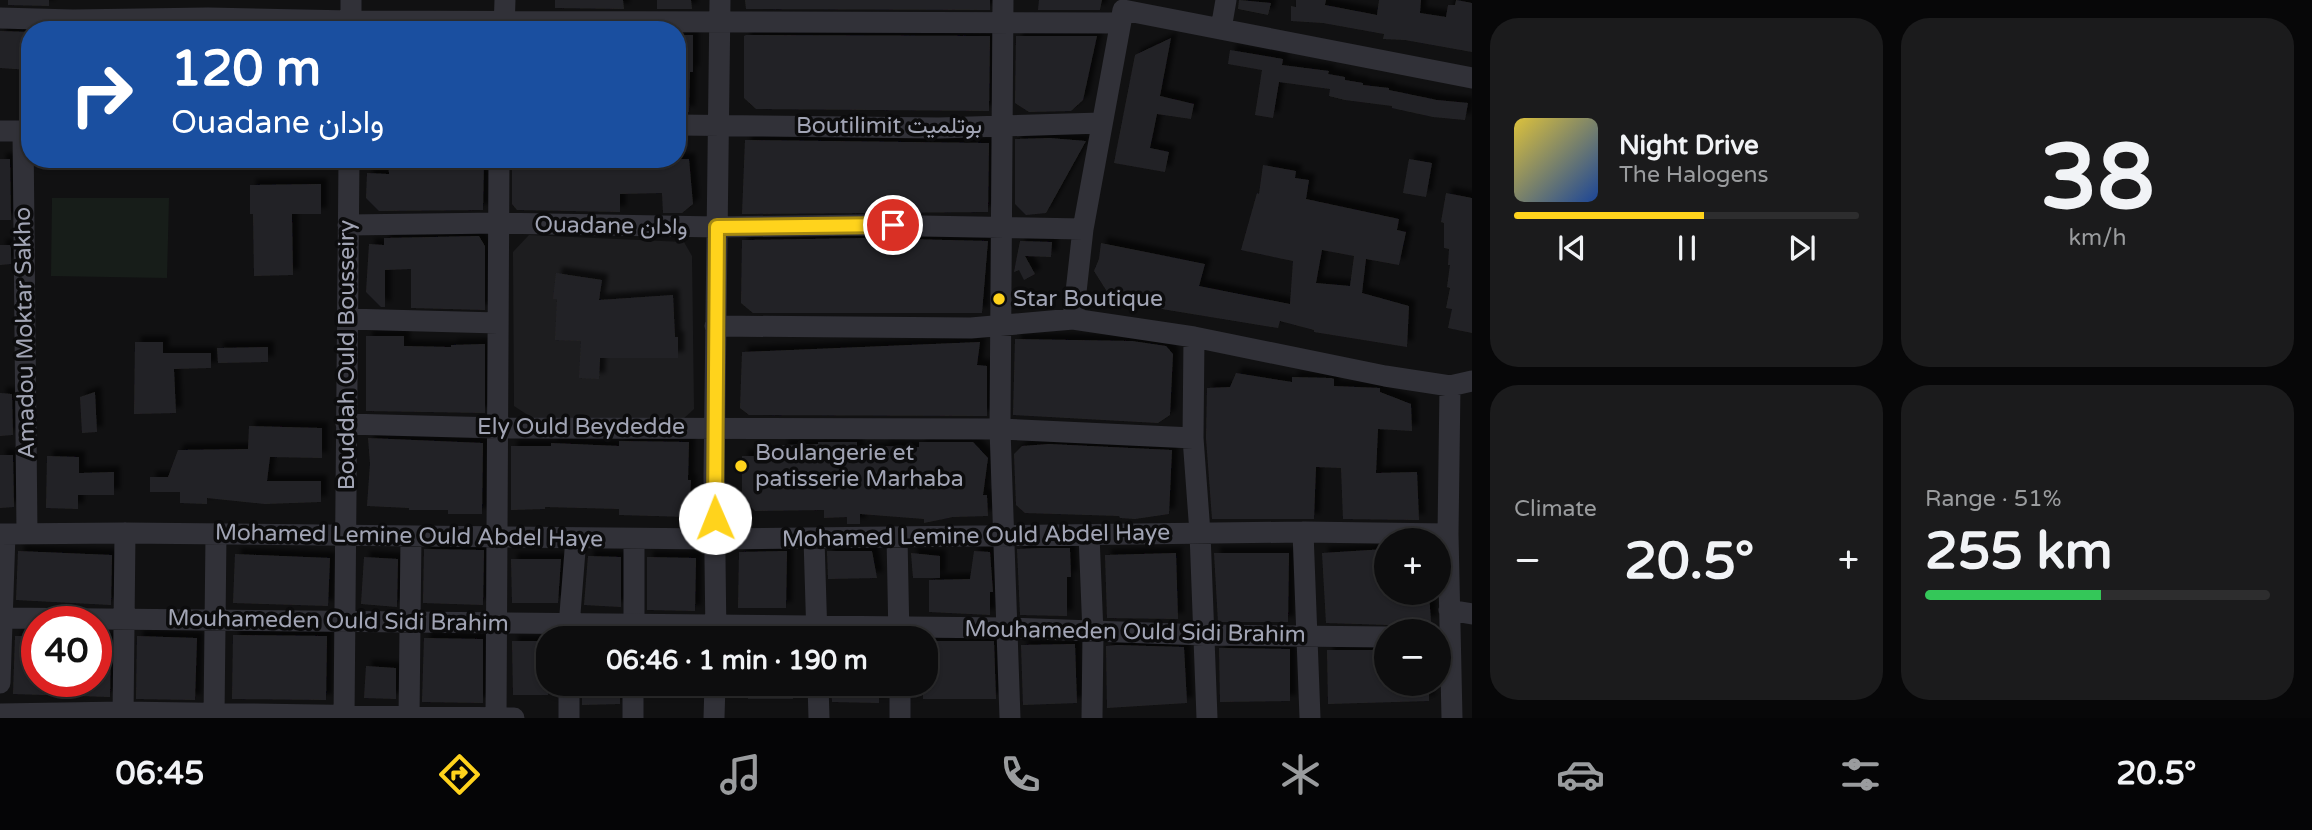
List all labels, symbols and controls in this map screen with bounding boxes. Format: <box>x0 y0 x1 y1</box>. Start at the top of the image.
text: 120 m <box>171 40 321 99</box>
icon: right <box>56 49 147 140</box>
text: Ouadane وادان <box>171 104 384 142</box>
street label: Boutilimit بوتلميت <box>796 112 982 140</box>
text: 38 <box>2040 123 2155 233</box>
text: Night Drive <box>1619 130 1759 161</box>
text: The Halogens <box>1619 161 1768 189</box>
pin <box>863 195 923 255</box>
icon: arrive <box>874 206 912 244</box>
street label: Amadou Moktar Sakho <box>9 207 41 459</box>
street label: Ouadane وادان <box>534 211 688 241</box>
street label: Bouddah Ould Bousseiry <box>333 220 361 490</box>
text: km/h <box>2069 224 2126 252</box>
icon: previous <box>1553 229 1591 267</box>
icon: pause <box>1668 229 1706 267</box>
icon: next <box>1783 229 1821 267</box>
place label: Star Boutique <box>1013 285 1163 313</box>
marker: Star Boutique <box>991 291 1007 307</box>
street label: Ely Ould Beydedde <box>477 413 685 441</box>
place label: Boulangerie et patisserie Marhaba <box>755 439 964 493</box>
marker: Boulangerie et patisserie Marhaba <box>733 458 749 474</box>
position arrow <box>678 481 752 555</box>
text: Range · 51% <box>1925 485 2061 513</box>
text: Climate <box>1514 495 1597 523</box>
street label: Mohamed Lemine Ould Abdel Haye <box>215 519 603 553</box>
street label: Mohamed Lemine Ould Abdel Haye <box>782 519 1170 553</box>
text: 255 km <box>1925 520 2113 583</box>
map controls <box>1374 528 1451 696</box>
button: + <box>1374 528 1451 605</box>
text: 20.5° <box>1624 530 1754 593</box>
text: − <box>1514 538 1541 584</box>
text: + <box>1838 538 1859 584</box>
street label: Mouhameden Ould Sidi Brahim <box>167 604 509 638</box>
speed limit sign: 40 <box>21 606 112 697</box>
street label: Mouhameden Ould Sidi Brahim <box>964 615 1306 649</box>
button: − <box>1374 619 1451 696</box>
text: 06:46 · 1 min · 190 m <box>606 645 868 676</box>
icon: directions <box>435 750 484 799</box>
icon: music <box>716 750 765 799</box>
icon: phone <box>996 750 1045 799</box>
icon: climate <box>1276 750 1325 799</box>
icon: car <box>1556 750 1605 799</box>
icon: filters <box>1836 750 1885 799</box>
text: 06:45 <box>116 755 204 793</box>
text: 20.5° <box>2116 755 2196 793</box>

